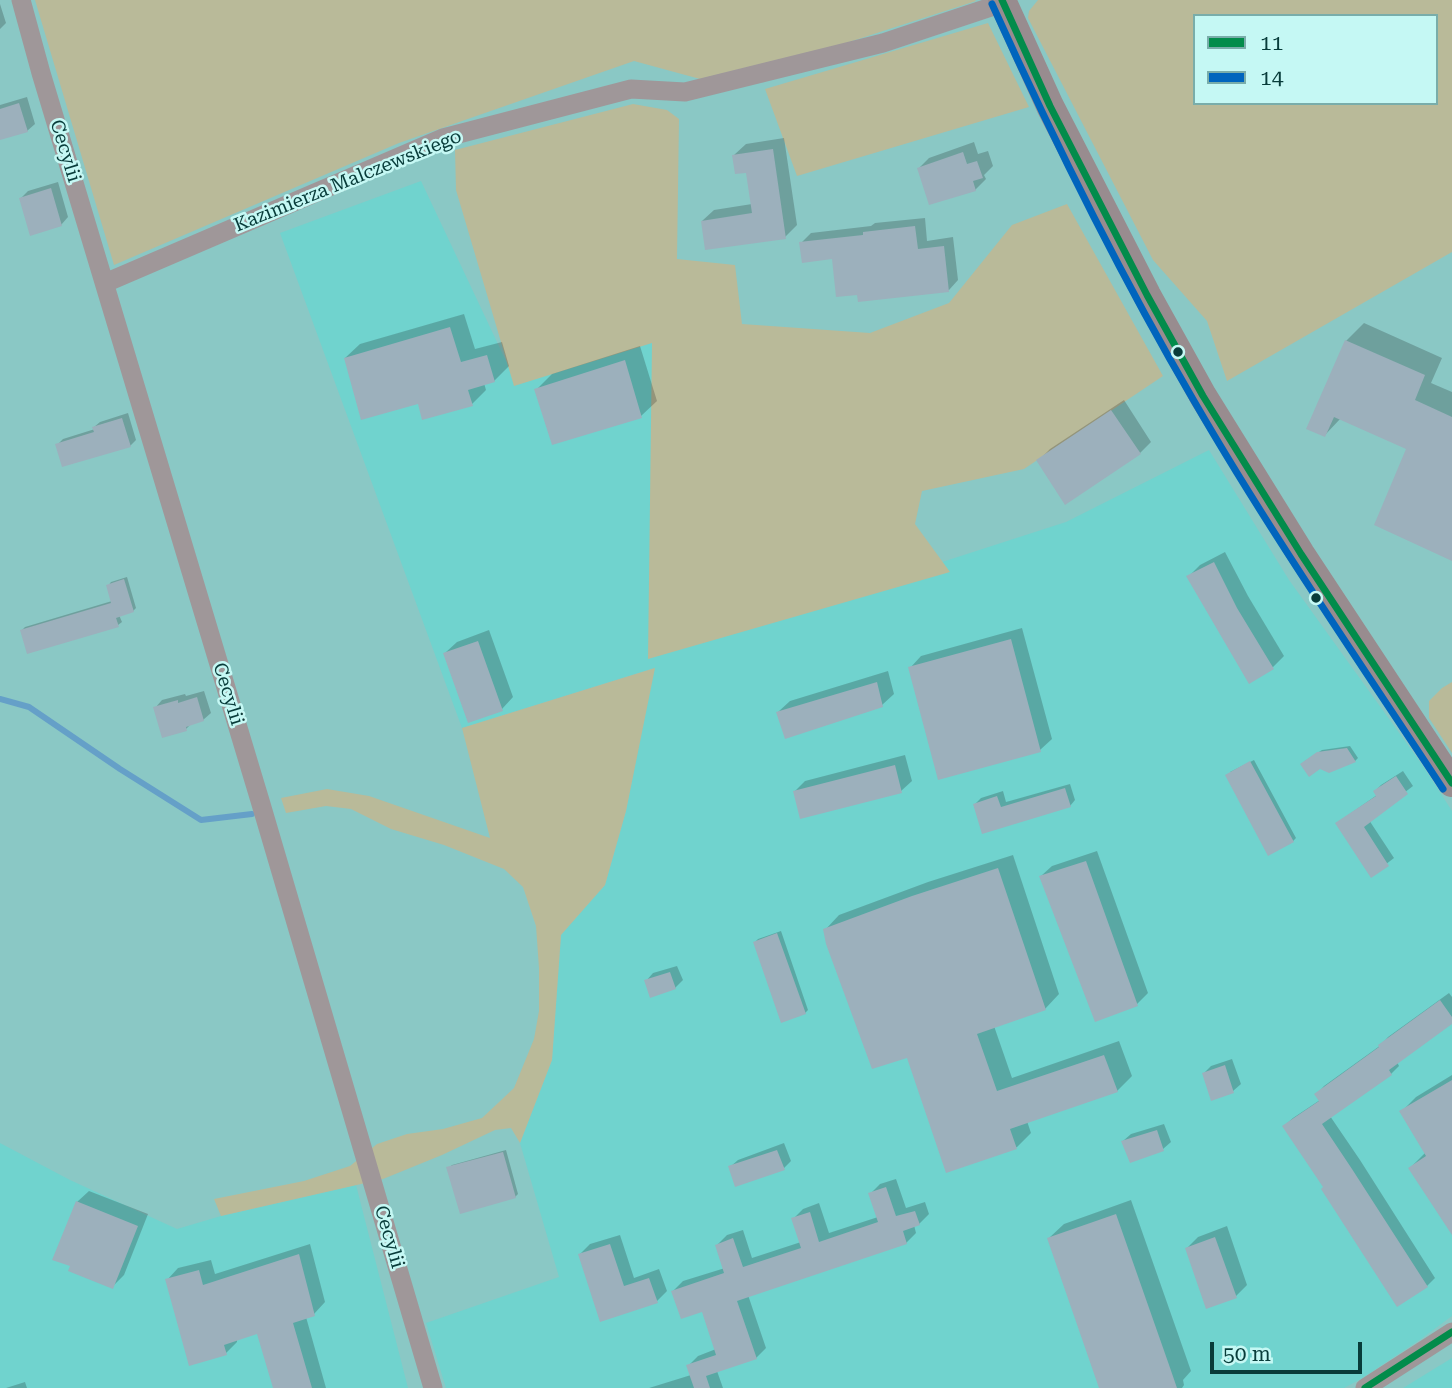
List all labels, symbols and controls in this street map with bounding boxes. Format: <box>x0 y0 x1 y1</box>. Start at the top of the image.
legend <box>1193 14 1438 105</box>
text: 11 <box>1260 31 1284 55</box>
text: 14 <box>1260 66 1284 90</box>
street label: Cecylii <box>45 117 85 185</box>
street label: Kazimierza Malczewskiego <box>231 125 465 237</box>
unlabelled marker <box>1171 345 1185 359</box>
unlabelled marker <box>1309 591 1323 605</box>
street label: Cecylii <box>208 660 248 728</box>
street label: Cecylii <box>369 1203 409 1271</box>
scale bar <box>1214 1328 1366 1372</box>
text: 50 m <box>1223 1342 1271 1366</box>

